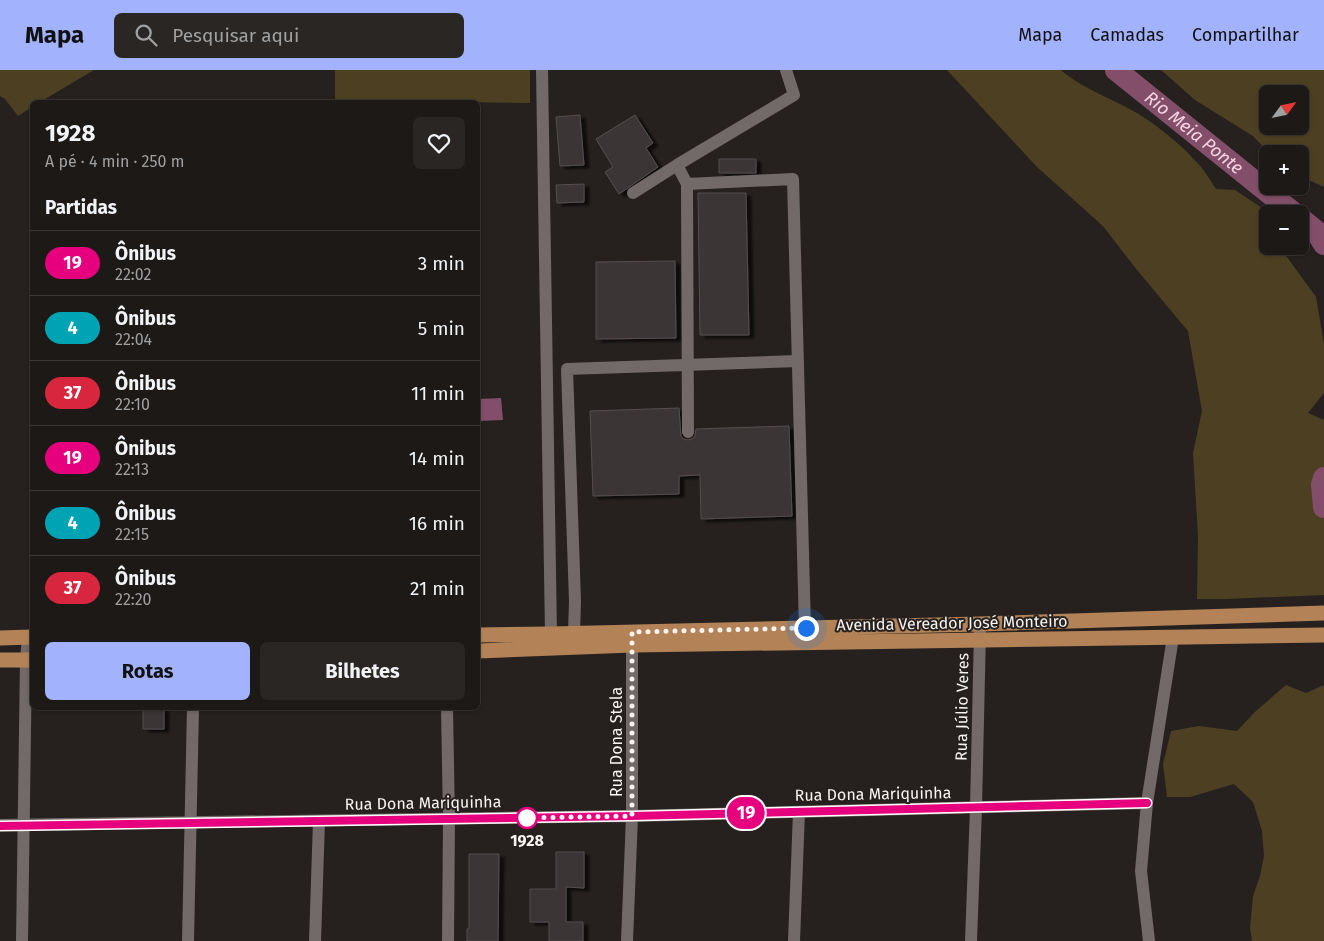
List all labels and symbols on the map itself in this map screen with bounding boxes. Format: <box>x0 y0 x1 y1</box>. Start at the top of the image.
north arrow <box>1259 85 1309 135</box>
water label: Rio Meia Ponte <box>1140 86 1248 179</box>
street label: Avenida Vereador José Monteiro <box>836 611 1068 635</box>
your location <box>794 616 819 641</box>
street label: Rua Júlio Veres <box>952 653 972 761</box>
street label: Rua Dona Stela <box>607 687 626 797</box>
street label: Rua Dona Mariquinha <box>795 783 951 805</box>
street label: Rua Dona Mariquinha <box>345 792 501 814</box>
line badge: 19 <box>724 797 768 829</box>
marker: 1928 <box>516 807 538 829</box>
place label: 1928 <box>510 831 544 850</box>

